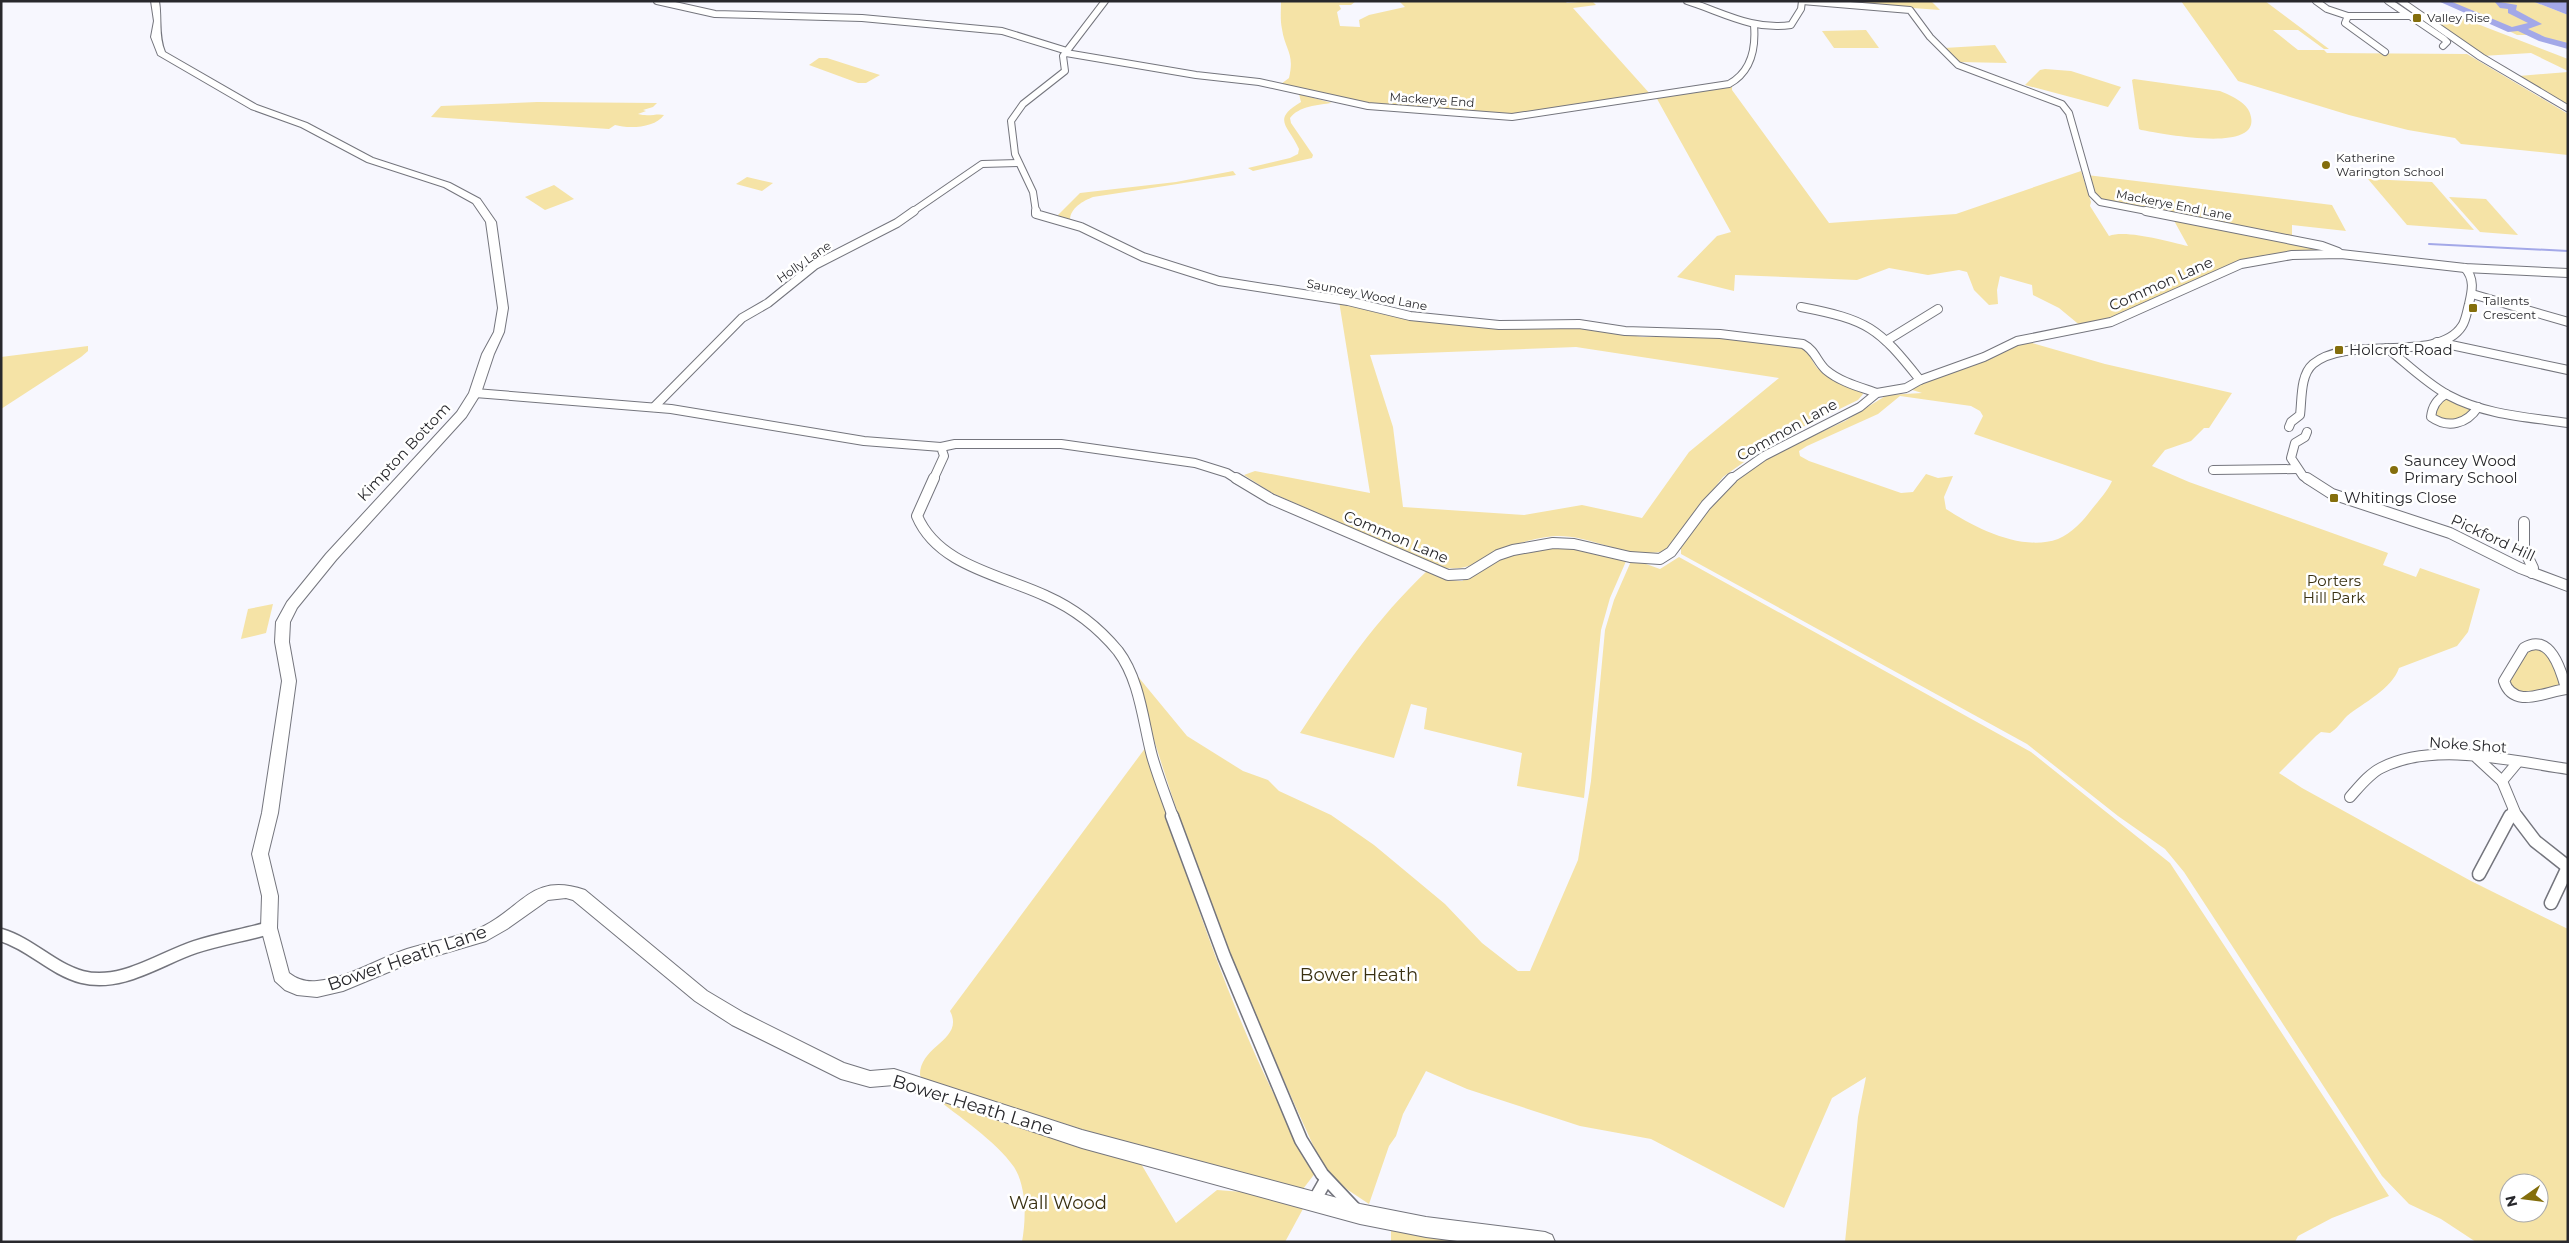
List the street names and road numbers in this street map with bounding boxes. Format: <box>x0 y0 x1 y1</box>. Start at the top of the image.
street label: Mackerye End <box>1389 89 1475 110</box>
street label: Mackerye End Lane <box>2115 186 2233 223</box>
street label: Holly Lane <box>774 237 834 286</box>
street label: Common Lane <box>2106 252 2216 315</box>
street label: Sauncey Wood Lane <box>1305 275 1429 314</box>
street label: Common Lane <box>1733 394 1840 465</box>
street label: Kimpton Bottom <box>353 398 454 505</box>
street label: Common Lane <box>1341 506 1451 567</box>
street label: Pickford Hill <box>2448 510 2538 565</box>
street label: Noke Shot <box>2428 732 2508 757</box>
street label: Bower Heath Lane <box>324 920 490 996</box>
street label: Bower Heath Lane <box>890 1070 1056 1140</box>

